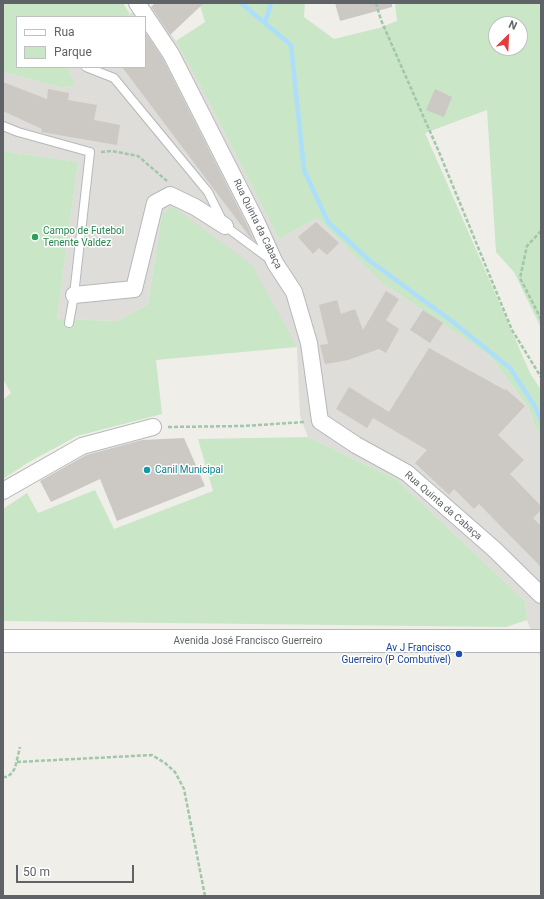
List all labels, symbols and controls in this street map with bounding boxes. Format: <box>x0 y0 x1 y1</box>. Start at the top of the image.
legend <box>16 16 146 68</box>
north arrow <box>488 16 528 56</box>
text: N <box>506 18 519 33</box>
text: Rua <box>54 25 75 39</box>
text: Parque <box>54 45 92 59</box>
street label: Rua Quinta da Cabaça <box>230 177 284 271</box>
place label: Campo de Futebol Tenente Valdez <box>43 225 124 248</box>
marker: Campo de Futebol Tenente Valdez <box>30 232 40 242</box>
place label: Canil Municipal <box>155 464 223 476</box>
marker: Canil Municipal <box>142 465 152 475</box>
street label: Rua Quinta da Cabaça <box>402 469 484 543</box>
street label: Avenida José Francisco Guerreiro <box>174 635 322 647</box>
place label: Av J Francisco Guerreiro (P Combutível) <box>341 642 451 666</box>
marker: Av J Francisco Guerreiro (P Combutível) <box>454 649 464 659</box>
scale bar <box>18 857 136 883</box>
text: 50 m <box>23 865 50 879</box>

